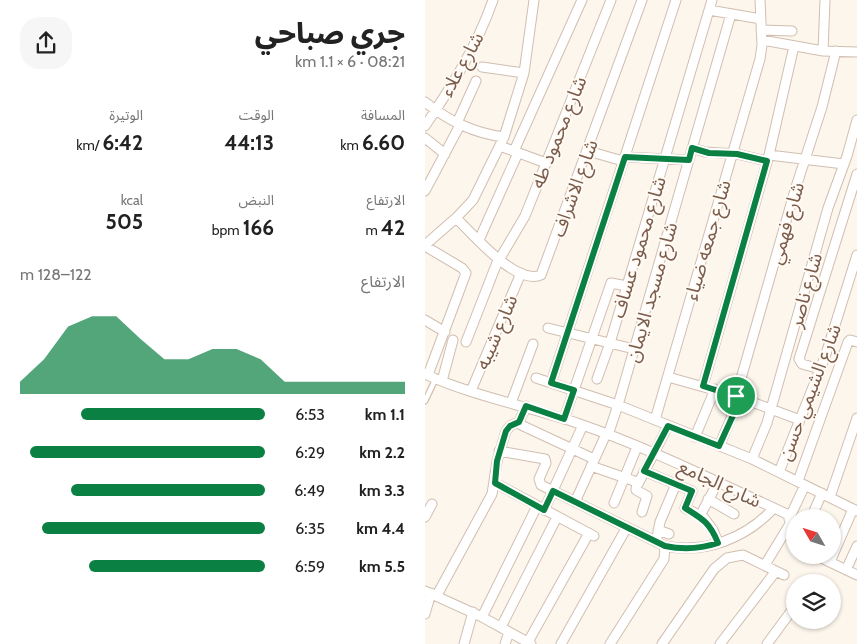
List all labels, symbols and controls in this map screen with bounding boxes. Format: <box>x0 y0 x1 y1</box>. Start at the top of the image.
text: جري صباحي <box>255 16 405 50</box>
button: share <box>20 17 72 69</box>
street label: شارع علاء <box>434 28 490 101</box>
text: 08:21 · 6 × 1.1 km <box>295 52 405 71</box>
street label: شارع محمود طه <box>526 73 593 192</box>
text: الوتيرة <box>109 106 143 124</box>
text: الوقت <box>239 106 274 124</box>
text: المسافة <box>361 106 405 124</box>
text: 6:42 <box>102 130 143 155</box>
text: 44:13 <box>224 130 274 155</box>
text: 6.60 <box>362 130 405 155</box>
text: /km <box>76 136 102 154</box>
text: km <box>340 136 362 154</box>
street label: شارع الاشراف <box>546 136 605 241</box>
street label: شارع محمود عساف <box>606 174 673 321</box>
street label: شارع جمعه ضياء <box>679 177 738 304</box>
street label: شارع فهمي <box>764 179 812 268</box>
text: kcal <box>121 191 143 209</box>
text: النبض <box>238 191 274 209</box>
text: الارتفاع <box>367 191 405 209</box>
text: 505 <box>106 209 143 234</box>
text: 166 <box>243 215 274 240</box>
text: 42 <box>381 215 405 240</box>
street label: شارع مسجد الايمان <box>620 219 684 365</box>
text: bpm <box>212 221 243 239</box>
text: m <box>365 221 381 239</box>
street label: شارع ناصر <box>784 250 829 332</box>
text: 122–128 m <box>20 265 92 284</box>
text: الارتفاع <box>361 272 405 291</box>
street label: شارع شيبه <box>470 291 524 374</box>
street label: شارع الشيمي حسن <box>773 321 849 465</box>
pin <box>715 375 757 417</box>
icon: arrive <box>722 382 750 410</box>
text: 6:53 <box>295 405 325 424</box>
text: 1.1 km <box>365 405 405 424</box>
text: 6:29 <box>295 443 325 462</box>
text: 2.2 km <box>359 443 405 462</box>
street label: شارع الجامع <box>674 454 765 515</box>
text: 6:49 <box>294 481 325 500</box>
text: 3.3 km <box>359 481 405 500</box>
north arrow <box>786 509 841 564</box>
map controls <box>786 509 841 629</box>
text: 6:35 <box>295 519 325 538</box>
text: 4.4 km <box>356 519 405 538</box>
text: 6:59 <box>295 557 325 576</box>
text: 5.5 km <box>359 557 405 576</box>
button: layers <box>786 574 841 629</box>

